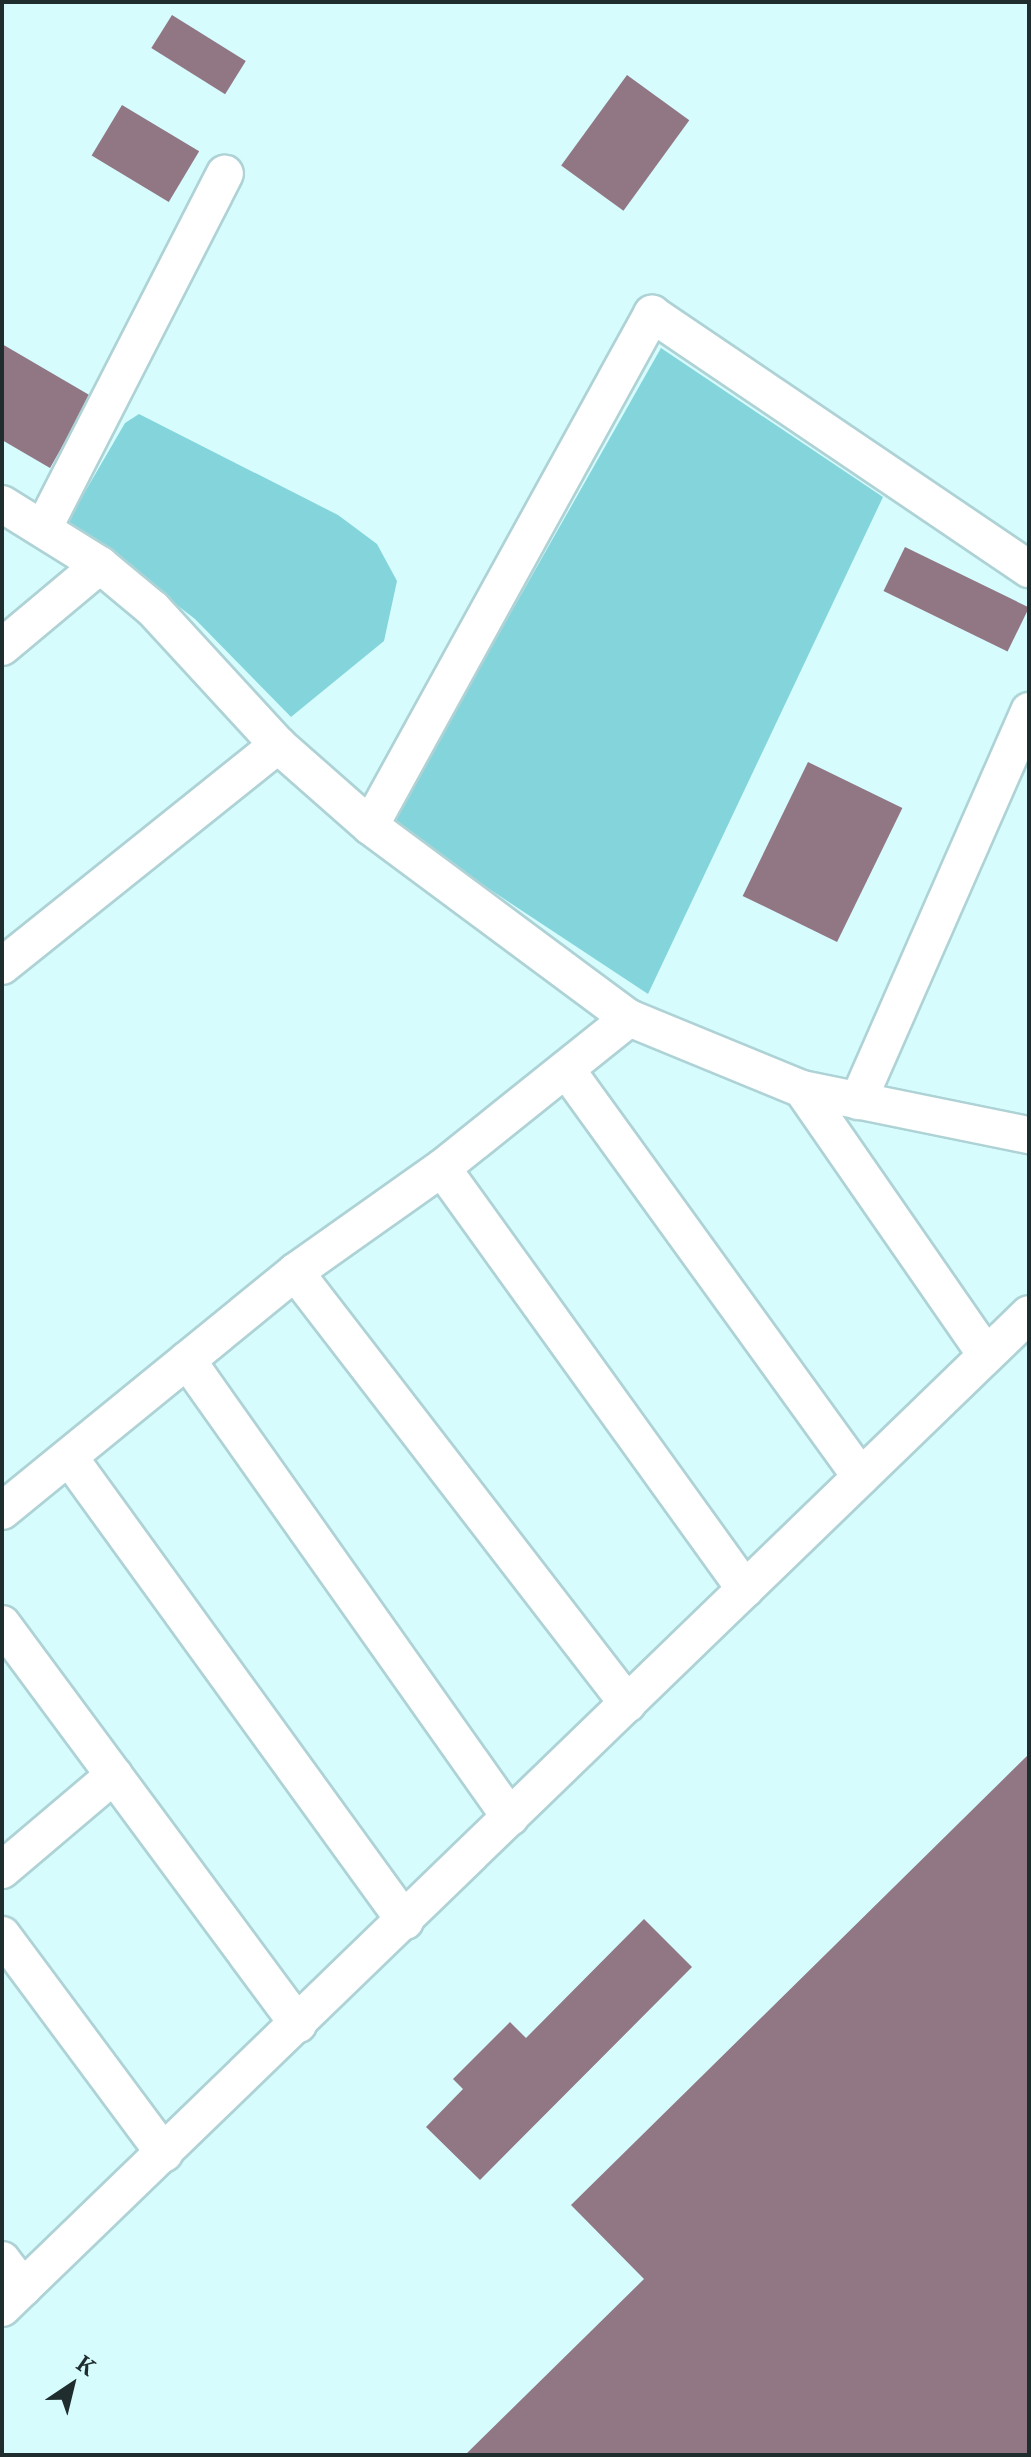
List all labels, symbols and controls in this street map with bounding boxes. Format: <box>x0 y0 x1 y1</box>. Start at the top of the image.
north arrow <box>32 2345 112 2425</box>
text: K <box>71 2349 101 2382</box>

